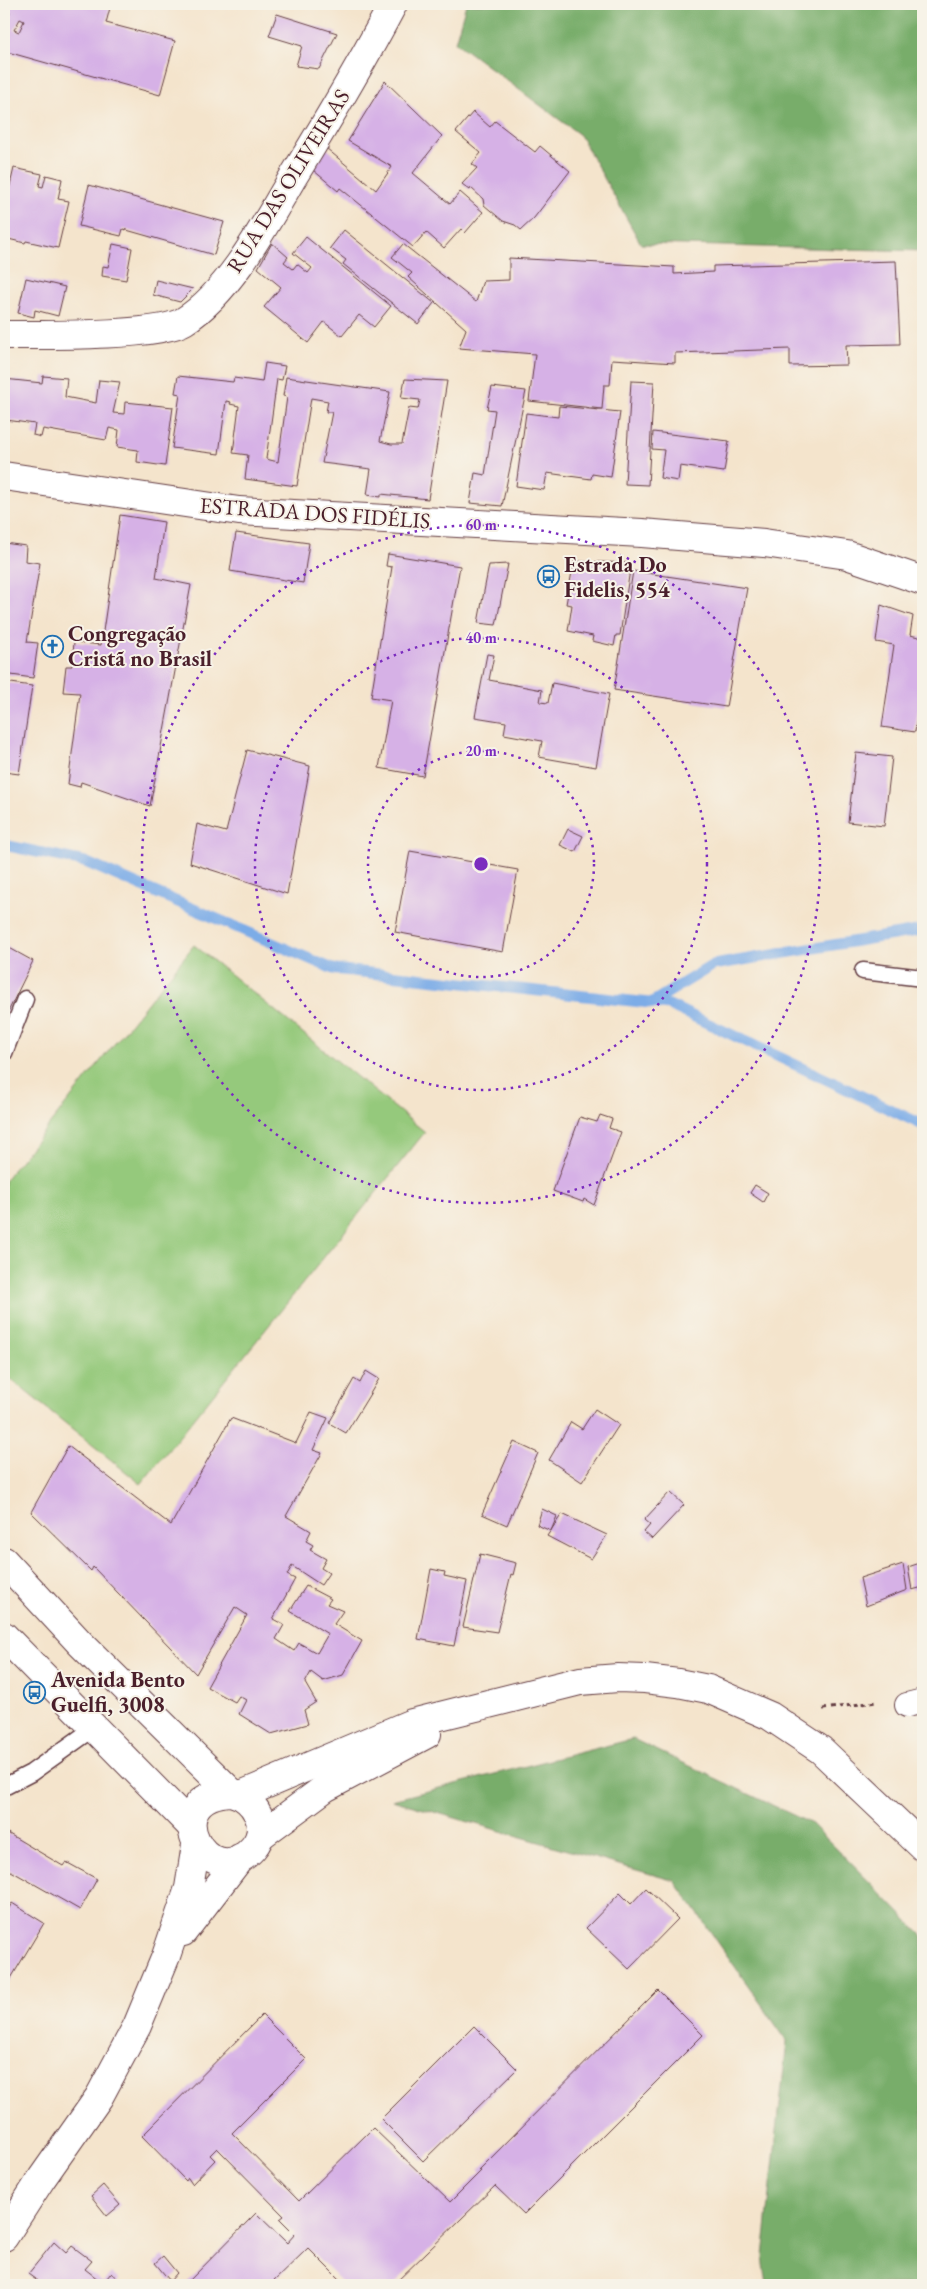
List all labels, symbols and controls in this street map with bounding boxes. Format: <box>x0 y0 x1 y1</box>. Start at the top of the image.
street label: RUA DAS OLIVEIRAS <box>220 84 356 278</box>
street label: ESTRADA DOS FIDÉLIS <box>199 490 431 536</box>
text: 60 m <box>465 515 497 534</box>
place label: Estrada Do Fidelis, 554 <box>564 550 670 604</box>
bus stop icon: Estrada Do Fidelis, 554 <box>536 565 560 589</box>
place label: Congregação Cristã no Brasil <box>68 619 212 673</box>
text: 40 m <box>465 628 497 647</box>
church icon: Congregação Cristã no Brasil <box>40 634 64 658</box>
text: 20 m <box>465 741 497 760</box>
centre of rings <box>472 855 490 873</box>
place label: Avenida Bento Guelfi, 3008 <box>50 1665 185 1719</box>
bus stop icon: Avenida Bento Guelfi, 3008 <box>23 1680 47 1704</box>

